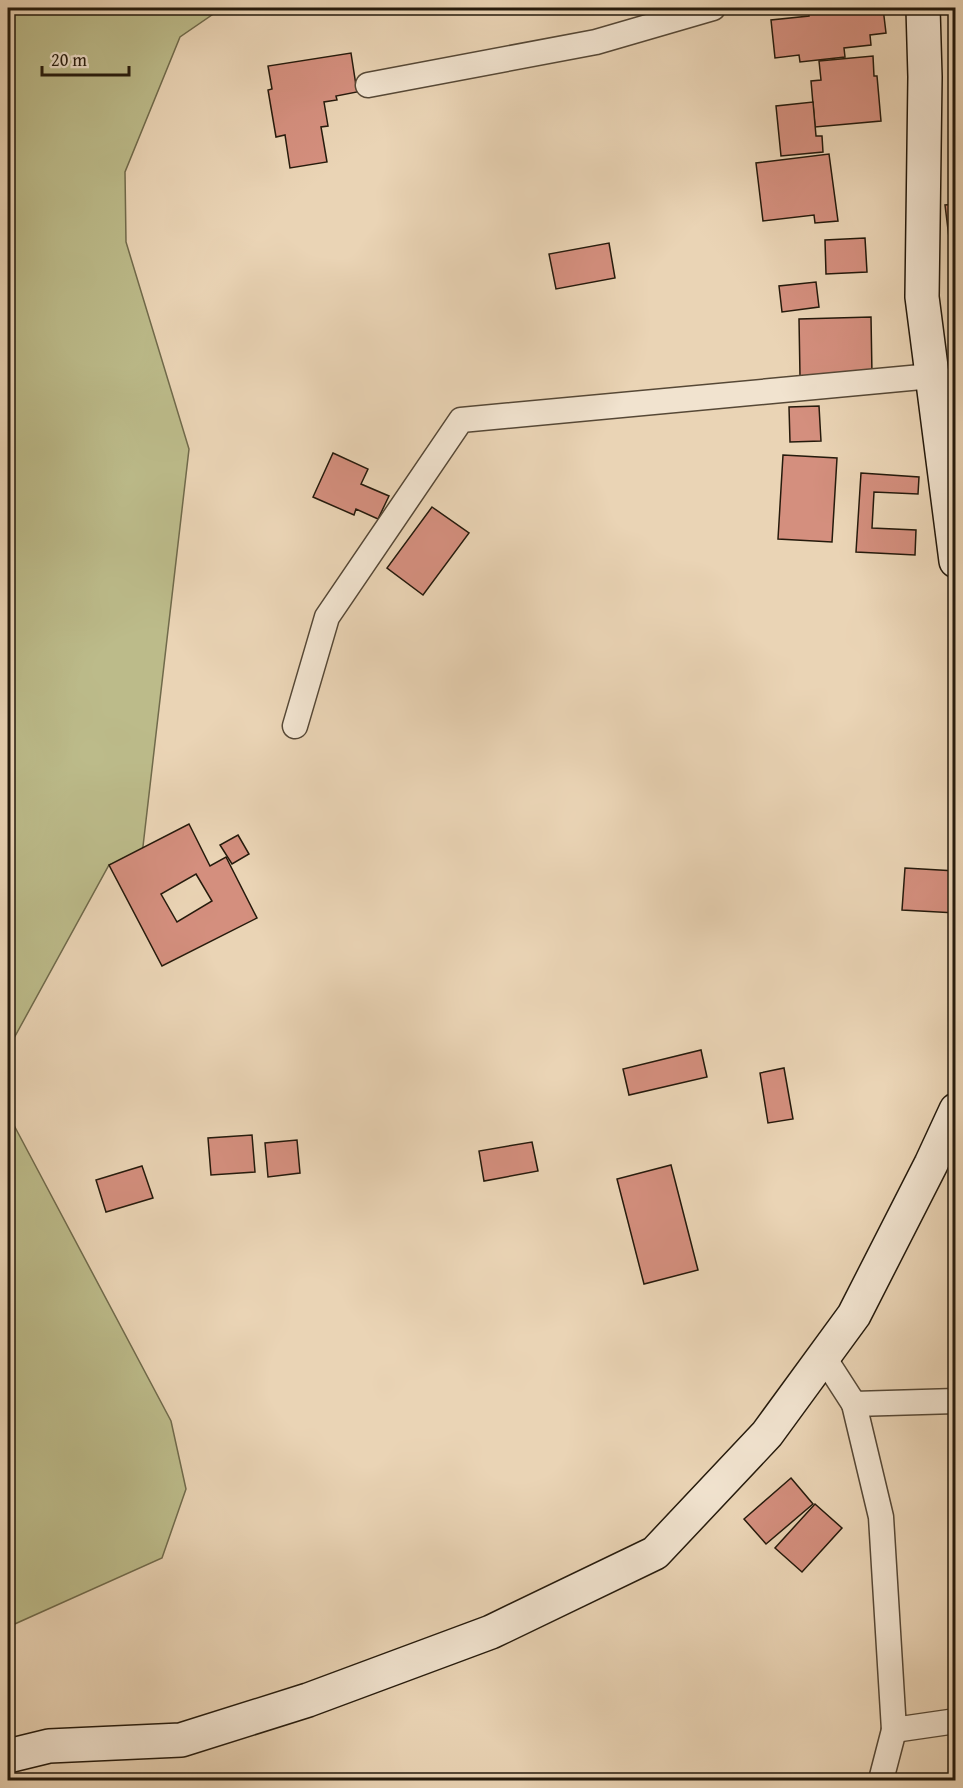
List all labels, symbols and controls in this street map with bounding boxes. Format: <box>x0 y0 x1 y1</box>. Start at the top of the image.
scale bar <box>42 39 129 77</box>
text: 20 m <box>51 46 87 73</box>

